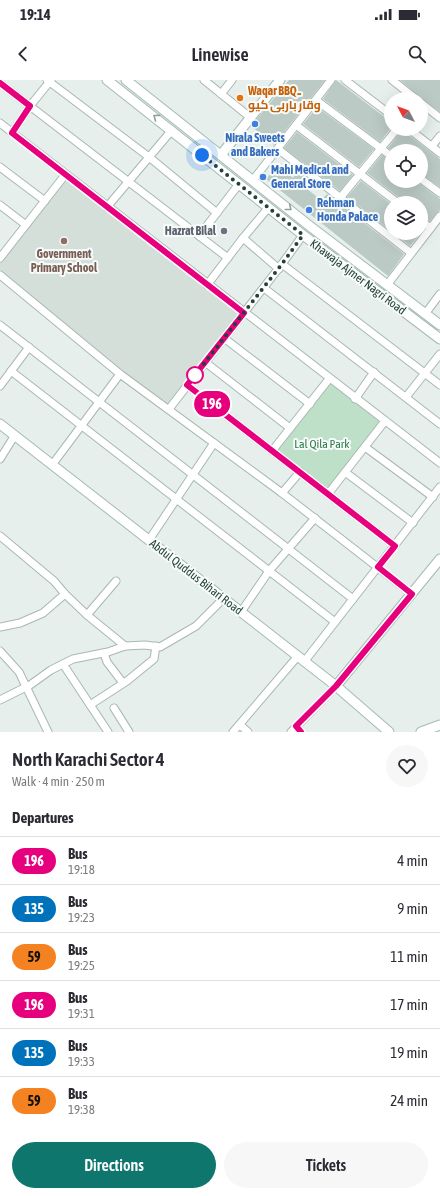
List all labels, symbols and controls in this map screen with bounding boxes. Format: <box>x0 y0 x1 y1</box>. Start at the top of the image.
text: 19:14 <box>20 6 51 23</box>
icon: back <box>12 43 34 65</box>
icon: search <box>406 43 428 65</box>
text: Linewise <box>191 44 249 65</box>
place label: Waqar BBQ۔ وقار باربی کیو <box>247 84 321 113</box>
north arrow <box>384 92 428 136</box>
map controls <box>384 92 428 240</box>
marker: Waqar BBQ۔ وقار باربی کیو <box>235 93 245 103</box>
one-way arrow <box>153 115 160 122</box>
marker: Nirala Sweets and Bakers <box>250 119 260 129</box>
place label: Nirala Sweets and Bakers <box>225 131 286 159</box>
button: locate <box>384 144 428 188</box>
your location <box>192 145 212 165</box>
place label: Mahi Medical and General Store <box>271 163 349 191</box>
marker: Mahi Medical and General Store <box>258 172 268 182</box>
place label: Rehman Honda Palace <box>317 196 379 224</box>
button: layers <box>384 196 428 240</box>
one-way arrow <box>284 203 291 210</box>
marker: Rehman Honda Palace <box>304 205 314 215</box>
place label: Hazrat Bilal <box>165 224 217 238</box>
marker: Hazrat Bilal <box>219 226 229 236</box>
marker: Government Primary School <box>59 236 69 246</box>
street label: Khawaja Ajmer Nagri Road <box>307 236 409 318</box>
place label: Government Primary School <box>31 247 98 275</box>
unlabelled marker <box>186 366 204 384</box>
line badge: 196 <box>189 391 235 417</box>
text: 196 <box>202 396 222 412</box>
park label: Lal Qila Park <box>294 437 350 451</box>
street label: Abdul Quddus Bihari Road <box>147 536 245 618</box>
button: heart <box>386 745 428 787</box>
text: North Karachi Sector 4 <box>12 748 165 770</box>
text: Walk · 4 min · 250 m <box>12 774 105 789</box>
text: Departures <box>12 809 74 826</box>
text: Bus <box>68 845 88 862</box>
text: 4 min <box>397 852 428 869</box>
text: 196 <box>24 853 44 869</box>
text: 19:18 <box>68 862 95 877</box>
text: Bus <box>68 893 88 910</box>
text: 9 min <box>397 900 428 917</box>
text: 135 <box>24 901 44 917</box>
text: 19:23 <box>68 910 95 925</box>
text: Bus <box>68 941 88 958</box>
text: 11 min <box>390 948 428 965</box>
text: 59 <box>27 949 41 965</box>
text: 19:25 <box>68 958 95 973</box>
text: Bus <box>68 989 88 1006</box>
text: 17 min <box>390 996 428 1013</box>
text: 196 <box>24 997 44 1013</box>
text: 19:31 <box>68 1006 95 1021</box>
text: Bus <box>68 1037 88 1054</box>
text: 19 min <box>390 1044 428 1061</box>
text: 135 <box>24 1045 44 1061</box>
text: 19:33 <box>68 1054 95 1069</box>
text: Bus <box>68 1085 88 1102</box>
text: 24 min <box>390 1092 428 1109</box>
text: 59 <box>27 1093 41 1109</box>
text: 19:38 <box>68 1102 95 1117</box>
button: Directions <box>12 1142 216 1188</box>
button: Tickets <box>224 1142 428 1188</box>

